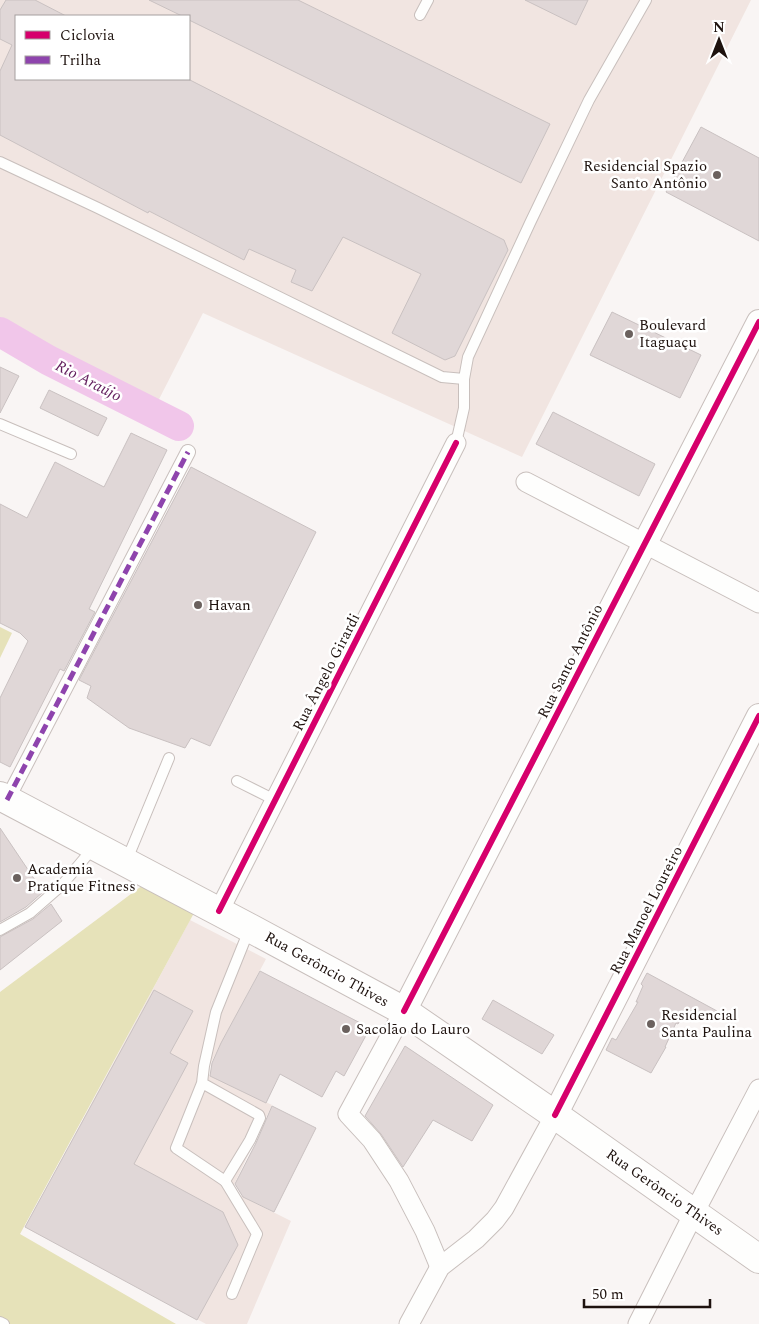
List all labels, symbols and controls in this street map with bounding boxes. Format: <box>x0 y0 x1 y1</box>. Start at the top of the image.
legend <box>15 15 190 80</box>
north arrow <box>694 15 744 65</box>
text: N <box>713 17 725 38</box>
text: Ciclovia <box>60 24 115 47</box>
text: Trilha <box>60 49 101 72</box>
place label: Residencial Spazio Santo Antônio <box>583 155 707 195</box>
marker: Residencial Spazio Santo Antônio <box>711 169 723 181</box>
place label: Boulevard Itaguaçu <box>639 314 706 354</box>
marker: Boulevard Itaguaçu <box>623 328 635 340</box>
water label: Rio Araújo <box>51 354 126 408</box>
place label: Havan <box>208 594 251 617</box>
marker: Havan <box>192 599 204 611</box>
street label: Rua Santo Antônio <box>532 600 609 722</box>
street label: Rua Ângelo Girardi <box>287 609 366 735</box>
street label: Rua Manoel Loureiro <box>604 842 689 978</box>
place label: Academia Pratique Fitness <box>27 858 136 898</box>
marker: Academia Pratique Fitness <box>11 872 23 884</box>
street label: Rua Gerôncio Thives <box>260 926 393 1013</box>
place label: Residencial Santa Paulina <box>661 1004 753 1044</box>
place label: Sacolão do Lauro <box>356 1018 470 1041</box>
marker: Residencial Santa Paulina <box>645 1018 657 1030</box>
marker: Sacolão do Lauro <box>340 1023 352 1035</box>
street label: Rua Gerôncio Thives <box>601 1143 728 1242</box>
scale bar <box>584 1276 710 1308</box>
text: 50 m <box>592 1283 624 1306</box>

